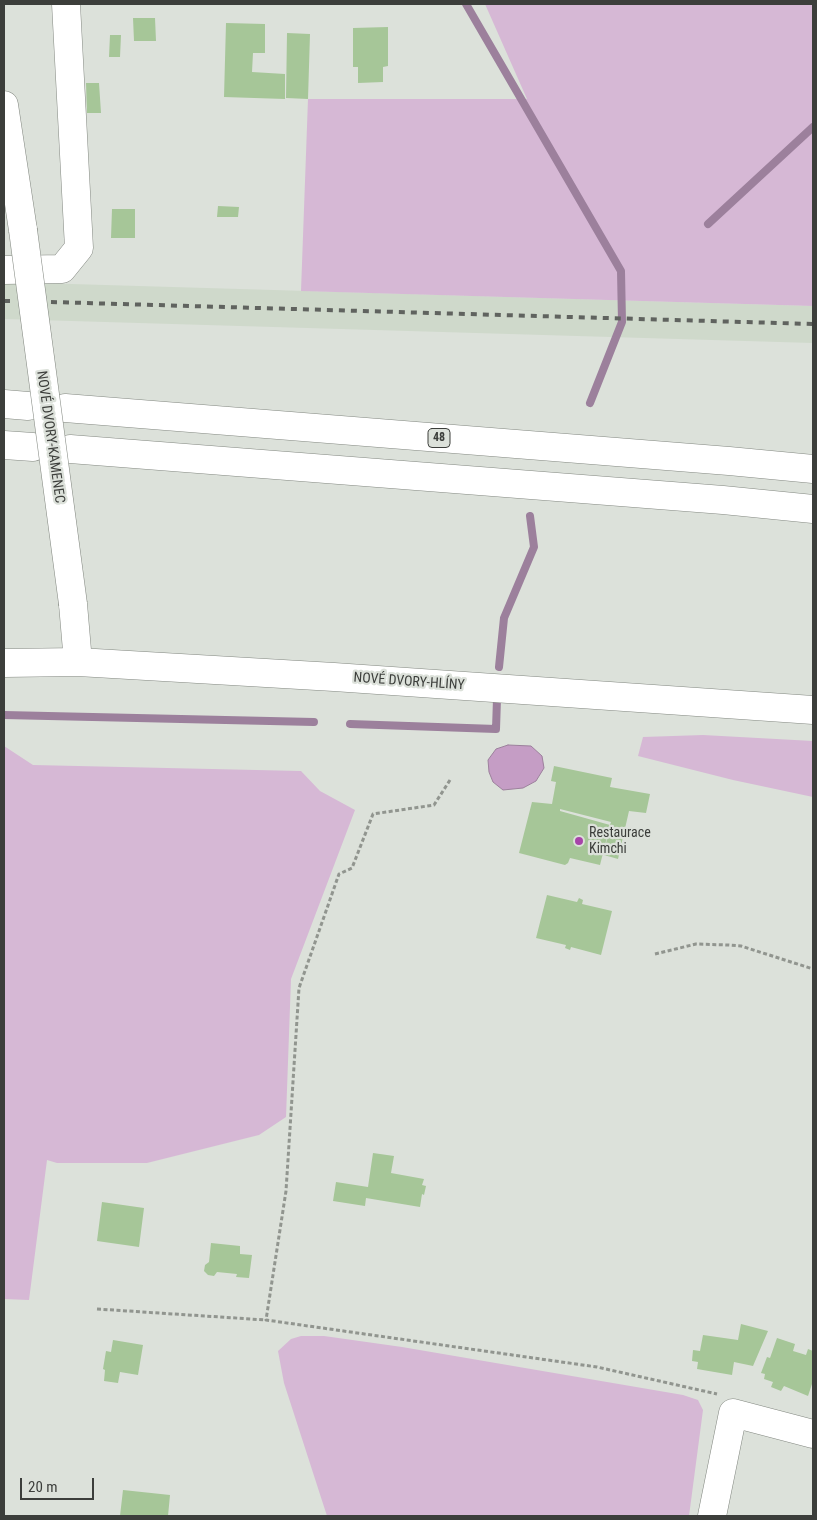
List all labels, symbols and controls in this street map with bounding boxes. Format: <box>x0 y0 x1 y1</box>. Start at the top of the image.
street label: NOVÉ DVORY-KAMENEC <box>32 370 68 504</box>
road number: 48 <box>428 428 450 448</box>
street label: NOVÉ DVORY-HLÍNY <box>353 670 465 694</box>
place label: Restaurace Kimchi <box>589 825 651 858</box>
marker: Restaurace Kimchi <box>573 835 585 847</box>
scale bar <box>22 1468 96 1500</box>
text: 20 m <box>28 1478 58 1496</box>

